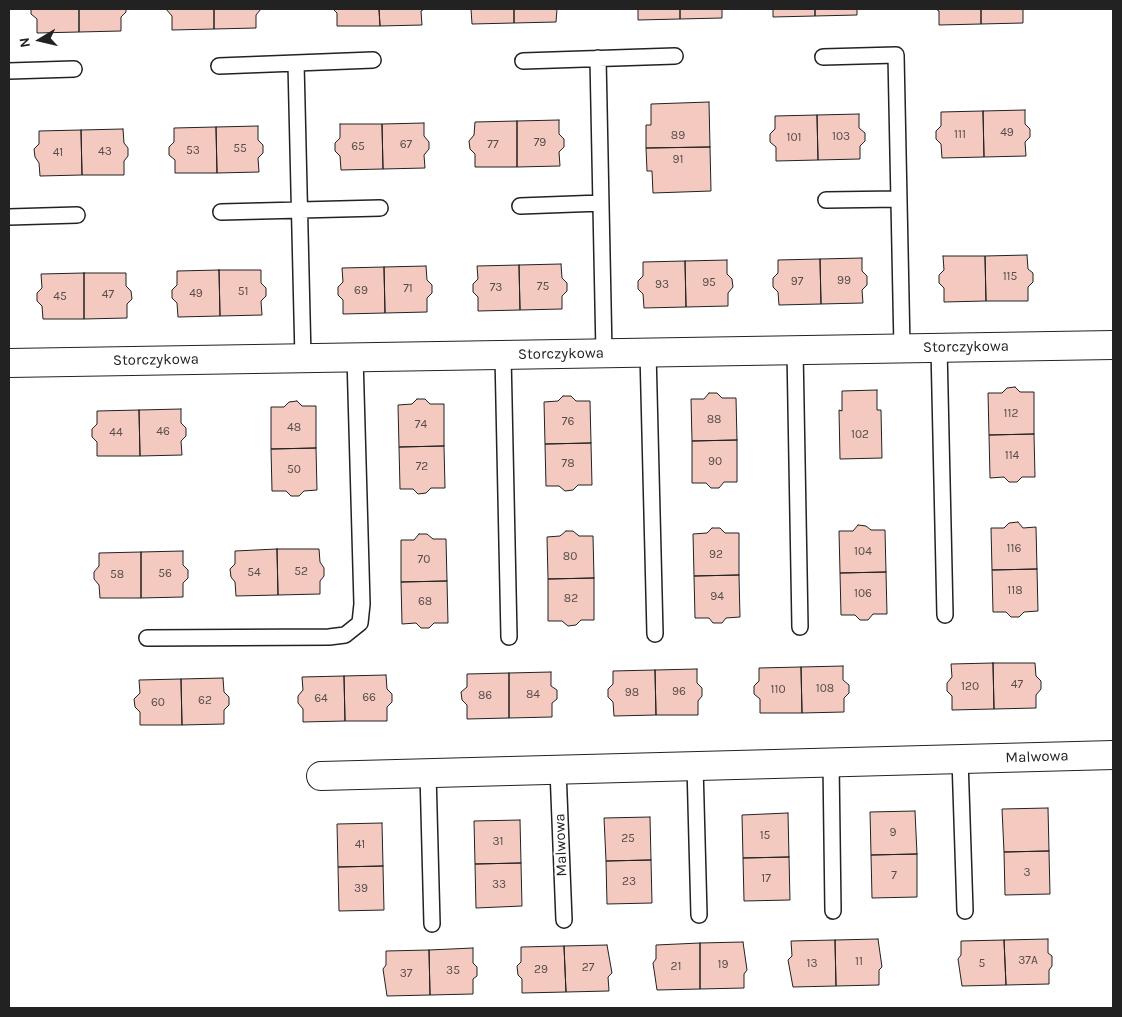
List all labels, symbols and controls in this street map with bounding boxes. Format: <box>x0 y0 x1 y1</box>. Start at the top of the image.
north arrow <box>15 15 65 65</box>
text: N <box>16 36 34 49</box>
house number: 49 <box>1000 126 1014 140</box>
house number: 111 <box>954 128 966 142</box>
house number: 89 <box>671 129 685 143</box>
house number: 103 <box>832 130 850 144</box>
house number: 101 <box>786 131 802 145</box>
house number: 79 <box>534 136 546 150</box>
house number: 67 <box>400 138 412 152</box>
house number: 77 <box>487 138 499 152</box>
house number: 65 <box>351 140 365 154</box>
house number: 55 <box>233 142 247 156</box>
house number: 53 <box>186 144 200 158</box>
house number: 43 <box>98 145 112 159</box>
house number: 41 <box>53 146 63 160</box>
house number: 91 <box>673 153 683 167</box>
house number: 115 <box>1003 270 1017 284</box>
house number: 99 <box>837 274 851 288</box>
house number: 97 <box>791 275 803 289</box>
house number: 95 <box>702 276 716 290</box>
house number: 93 <box>655 278 669 292</box>
house number: 75 <box>537 280 549 294</box>
house number: 73 <box>490 281 502 295</box>
house number: 71 <box>403 282 413 296</box>
house number: 69 <box>354 284 368 298</box>
house number: 51 <box>238 285 248 299</box>
house number: 49 <box>189 287 203 301</box>
house number: 47 <box>102 288 114 302</box>
house number: 45 <box>53 290 67 304</box>
street label: Storczykowa <box>923 337 1009 357</box>
street label: Storczykowa <box>518 344 604 364</box>
street label: Storczykowa <box>113 350 199 370</box>
house number: 112 <box>1004 407 1018 421</box>
house number: 88 <box>707 413 721 427</box>
house number: 76 <box>562 415 574 429</box>
house number: 74 <box>415 418 427 432</box>
house number: 48 <box>287 421 301 435</box>
house number: 46 <box>156 425 170 439</box>
house number: 44 <box>109 426 123 440</box>
house number: 102 <box>851 428 869 442</box>
house number: 114 <box>1005 449 1019 463</box>
house number: 90 <box>708 455 722 469</box>
house number: 78 <box>561 457 575 471</box>
house number: 72 <box>416 460 428 474</box>
house number: 50 <box>287 463 301 477</box>
house number: 116 <box>1007 542 1021 556</box>
house number: 104 <box>854 545 872 559</box>
house number: 92 <box>709 548 723 562</box>
house number: 80 <box>563 550 577 564</box>
house number: 70 <box>418 553 430 567</box>
house number: 52 <box>294 565 308 579</box>
house number: 54 <box>247 566 261 580</box>
house number: 56 <box>158 567 172 581</box>
house number: 58 <box>110 568 124 582</box>
house number: 118 <box>1007 584 1023 598</box>
house number: 106 <box>854 587 872 601</box>
house number: 94 <box>710 590 724 604</box>
house number: 82 <box>564 592 578 606</box>
house number: 68 <box>418 595 432 609</box>
house number: 47 <box>1011 678 1023 692</box>
house number: 120 <box>961 680 979 694</box>
house number: 108 <box>816 682 834 696</box>
house number: 110 <box>770 683 786 697</box>
house number: 96 <box>672 685 686 699</box>
house number: 98 <box>625 686 639 700</box>
house number: 84 <box>526 688 540 702</box>
house number: 86 <box>478 689 492 703</box>
house number: 66 <box>362 691 376 705</box>
house number: 64 <box>314 692 328 706</box>
house number: 62 <box>198 694 212 708</box>
house number: 60 <box>151 696 165 710</box>
street label: Malwowa <box>1005 747 1069 767</box>
street label: Malwowa <box>551 813 571 877</box>
house number: 9 <box>890 826 896 840</box>
house number: 15 <box>760 829 770 843</box>
house number: 25 <box>621 832 635 846</box>
house number: 31 <box>492 835 504 849</box>
house number: 41 <box>355 838 365 852</box>
house number: 3 <box>1023 866 1031 880</box>
house number: 7 <box>891 869 897 883</box>
house number: 17 <box>761 872 771 886</box>
house number: 23 <box>622 875 636 889</box>
house number: 33 <box>492 878 506 892</box>
house number: 39 <box>354 882 368 896</box>
house number: 37A <box>1018 954 1038 968</box>
house number: 11 <box>855 955 863 969</box>
house number: 13 <box>806 957 818 971</box>
house number: 5 <box>979 957 985 971</box>
house number: 19 <box>718 958 728 972</box>
house number: 21 <box>671 960 681 974</box>
house number: 27 <box>582 961 594 975</box>
house number: 29 <box>534 963 548 977</box>
house number: 35 <box>446 964 460 978</box>
house number: 37 <box>400 967 412 981</box>

